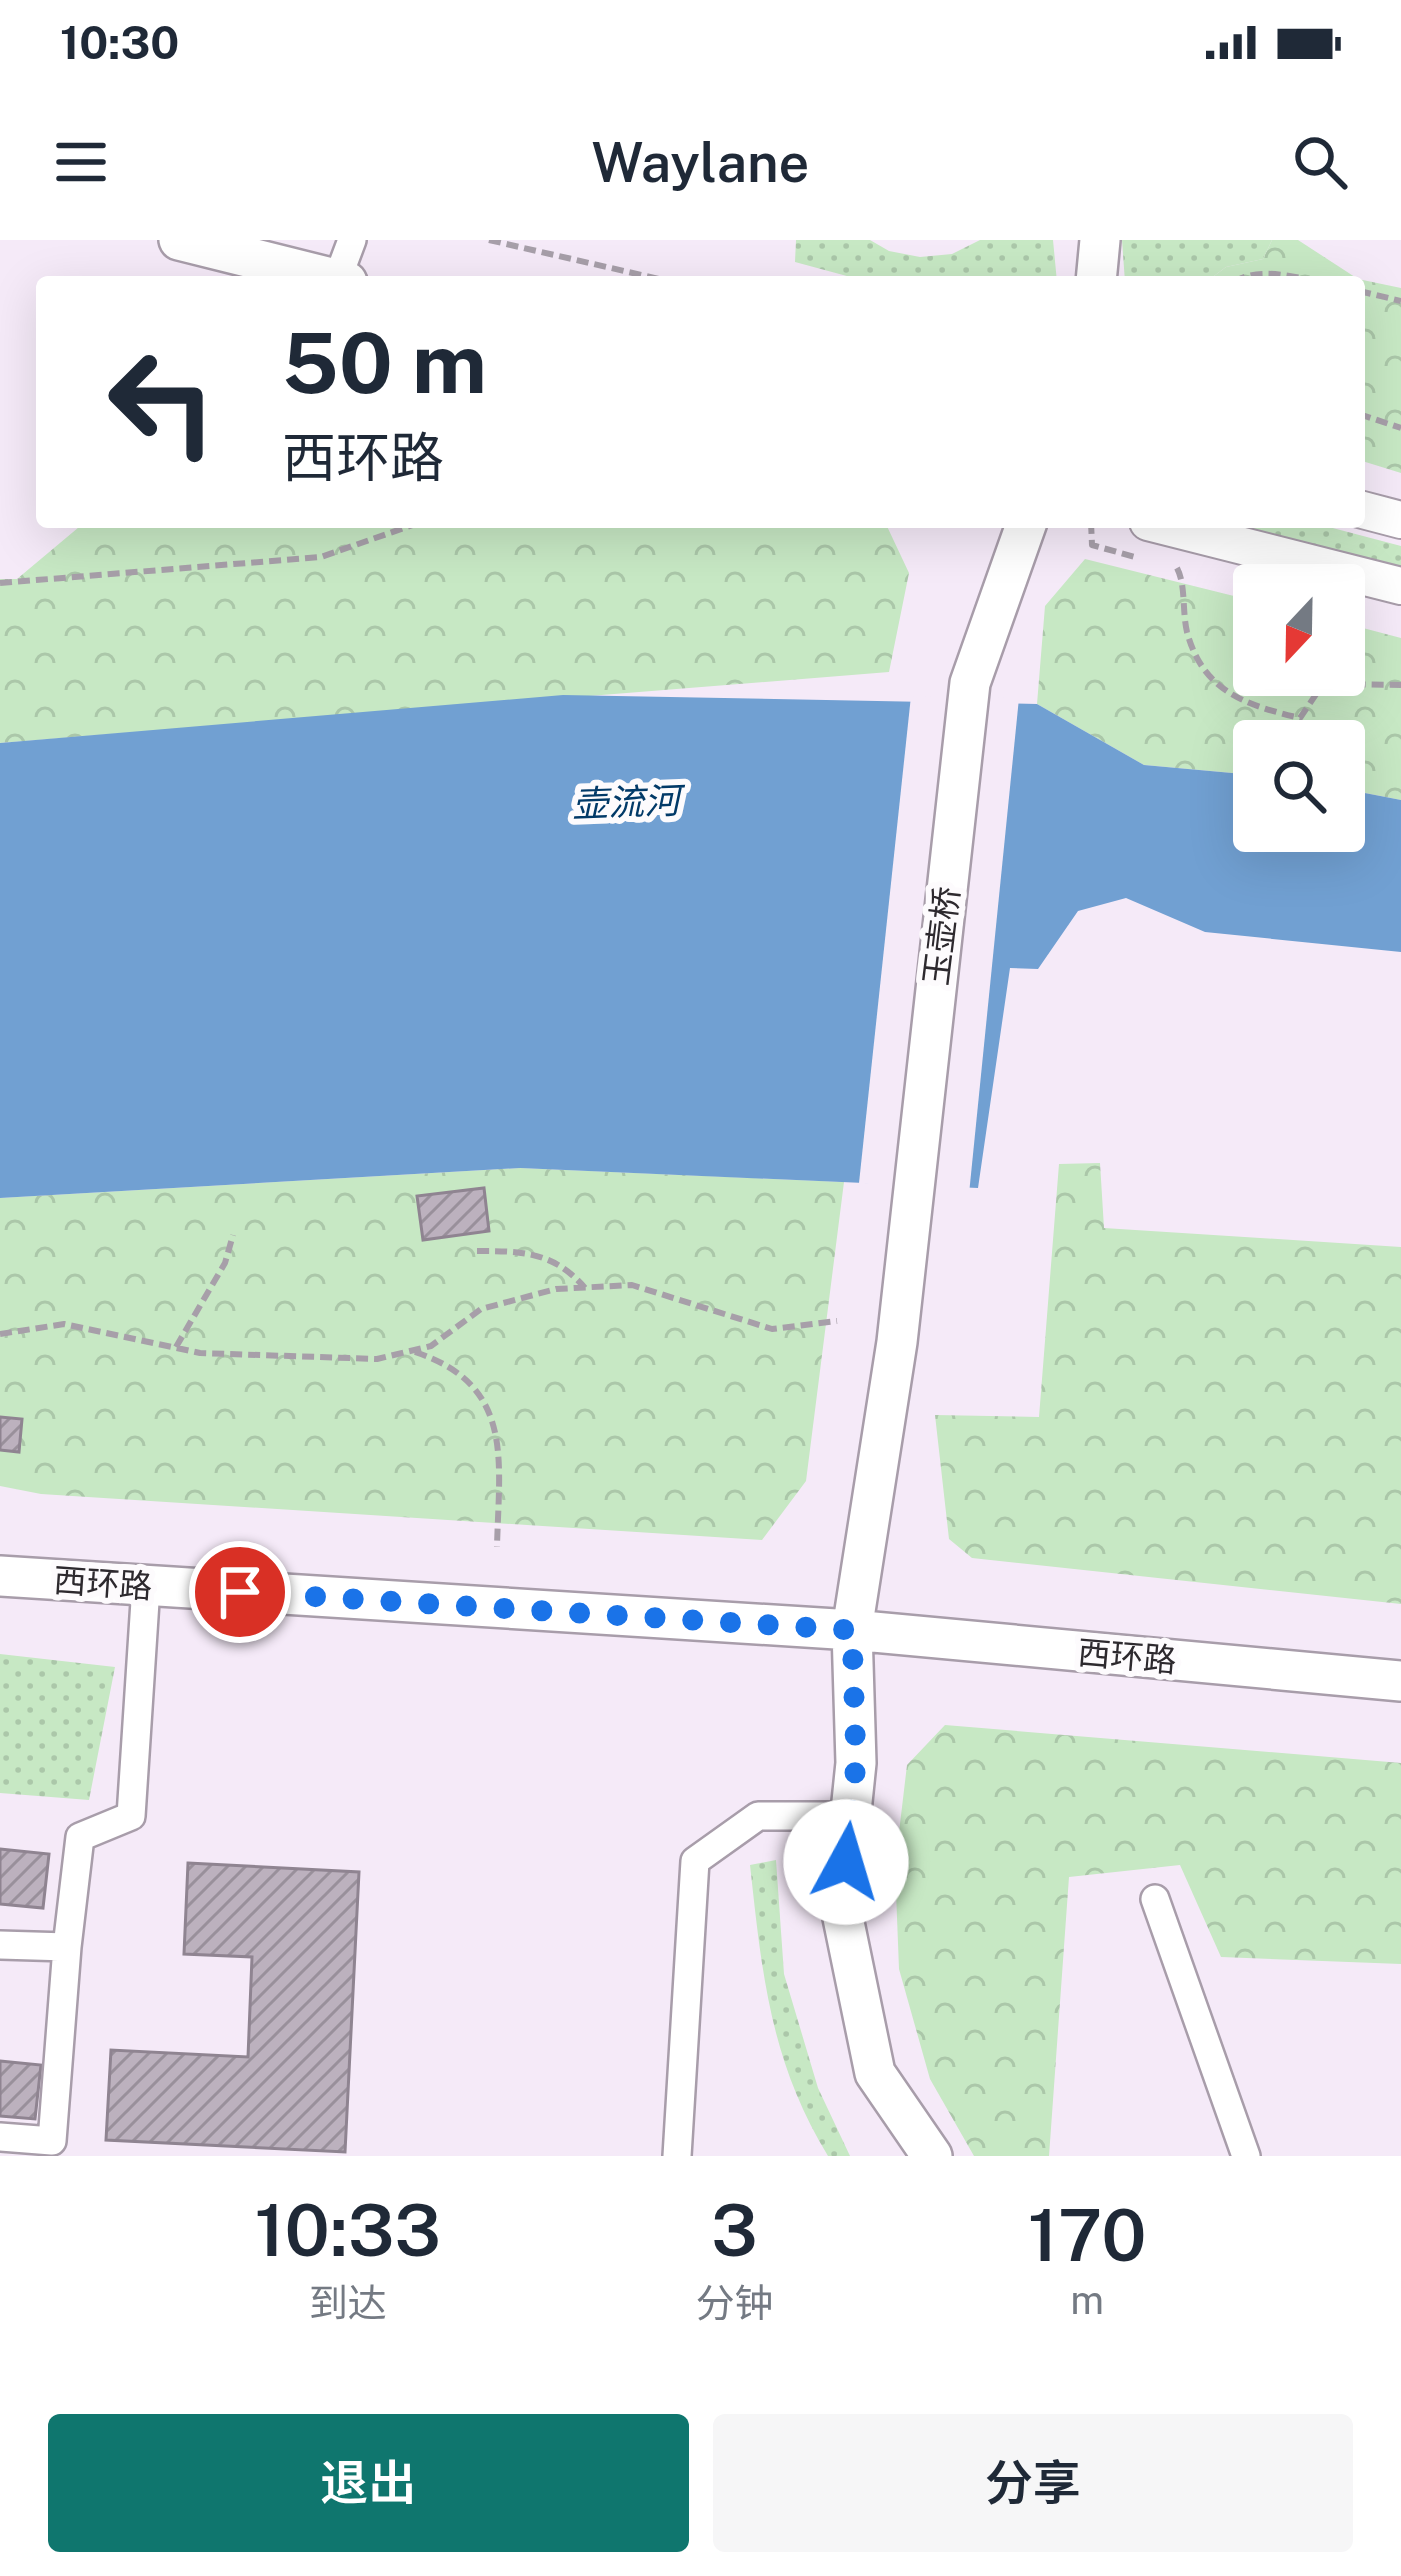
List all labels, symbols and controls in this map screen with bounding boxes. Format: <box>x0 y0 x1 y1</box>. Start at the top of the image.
text: 10:30 <box>60 16 179 69</box>
icon: menu <box>48 129 114 195</box>
icon: search <box>1287 129 1353 195</box>
text: Waylane <box>592 131 809 194</box>
text: 50 m <box>282 313 487 412</box>
icon: left <box>84 324 240 480</box>
text: 西环路 <box>282 426 444 489</box>
north arrow <box>1233 564 1365 696</box>
map controls <box>1233 564 1365 852</box>
button: search <box>1233 720 1365 852</box>
water label: 壶流河 <box>571 779 687 825</box>
street label: 玉壶桥 <box>916 885 966 987</box>
pin <box>189 1541 291 1643</box>
icon: arrive <box>207 1559 273 1625</box>
street label: 西环路 <box>52 1561 154 1605</box>
street label: 西环路 <box>1076 1633 1178 1679</box>
position arrow <box>783 1799 909 1925</box>
text: 10:33 <box>254 2188 441 2272</box>
text: 3 <box>711 2188 758 2272</box>
text: 170 <box>1028 2193 1147 2277</box>
text: m <box>1070 2277 1104 2323</box>
text: 到达 <box>309 2280 387 2326</box>
text: 分钟 <box>695 2280 773 2326</box>
button: 退出 <box>48 2414 689 2552</box>
button: 分享 <box>713 2414 1353 2552</box>

